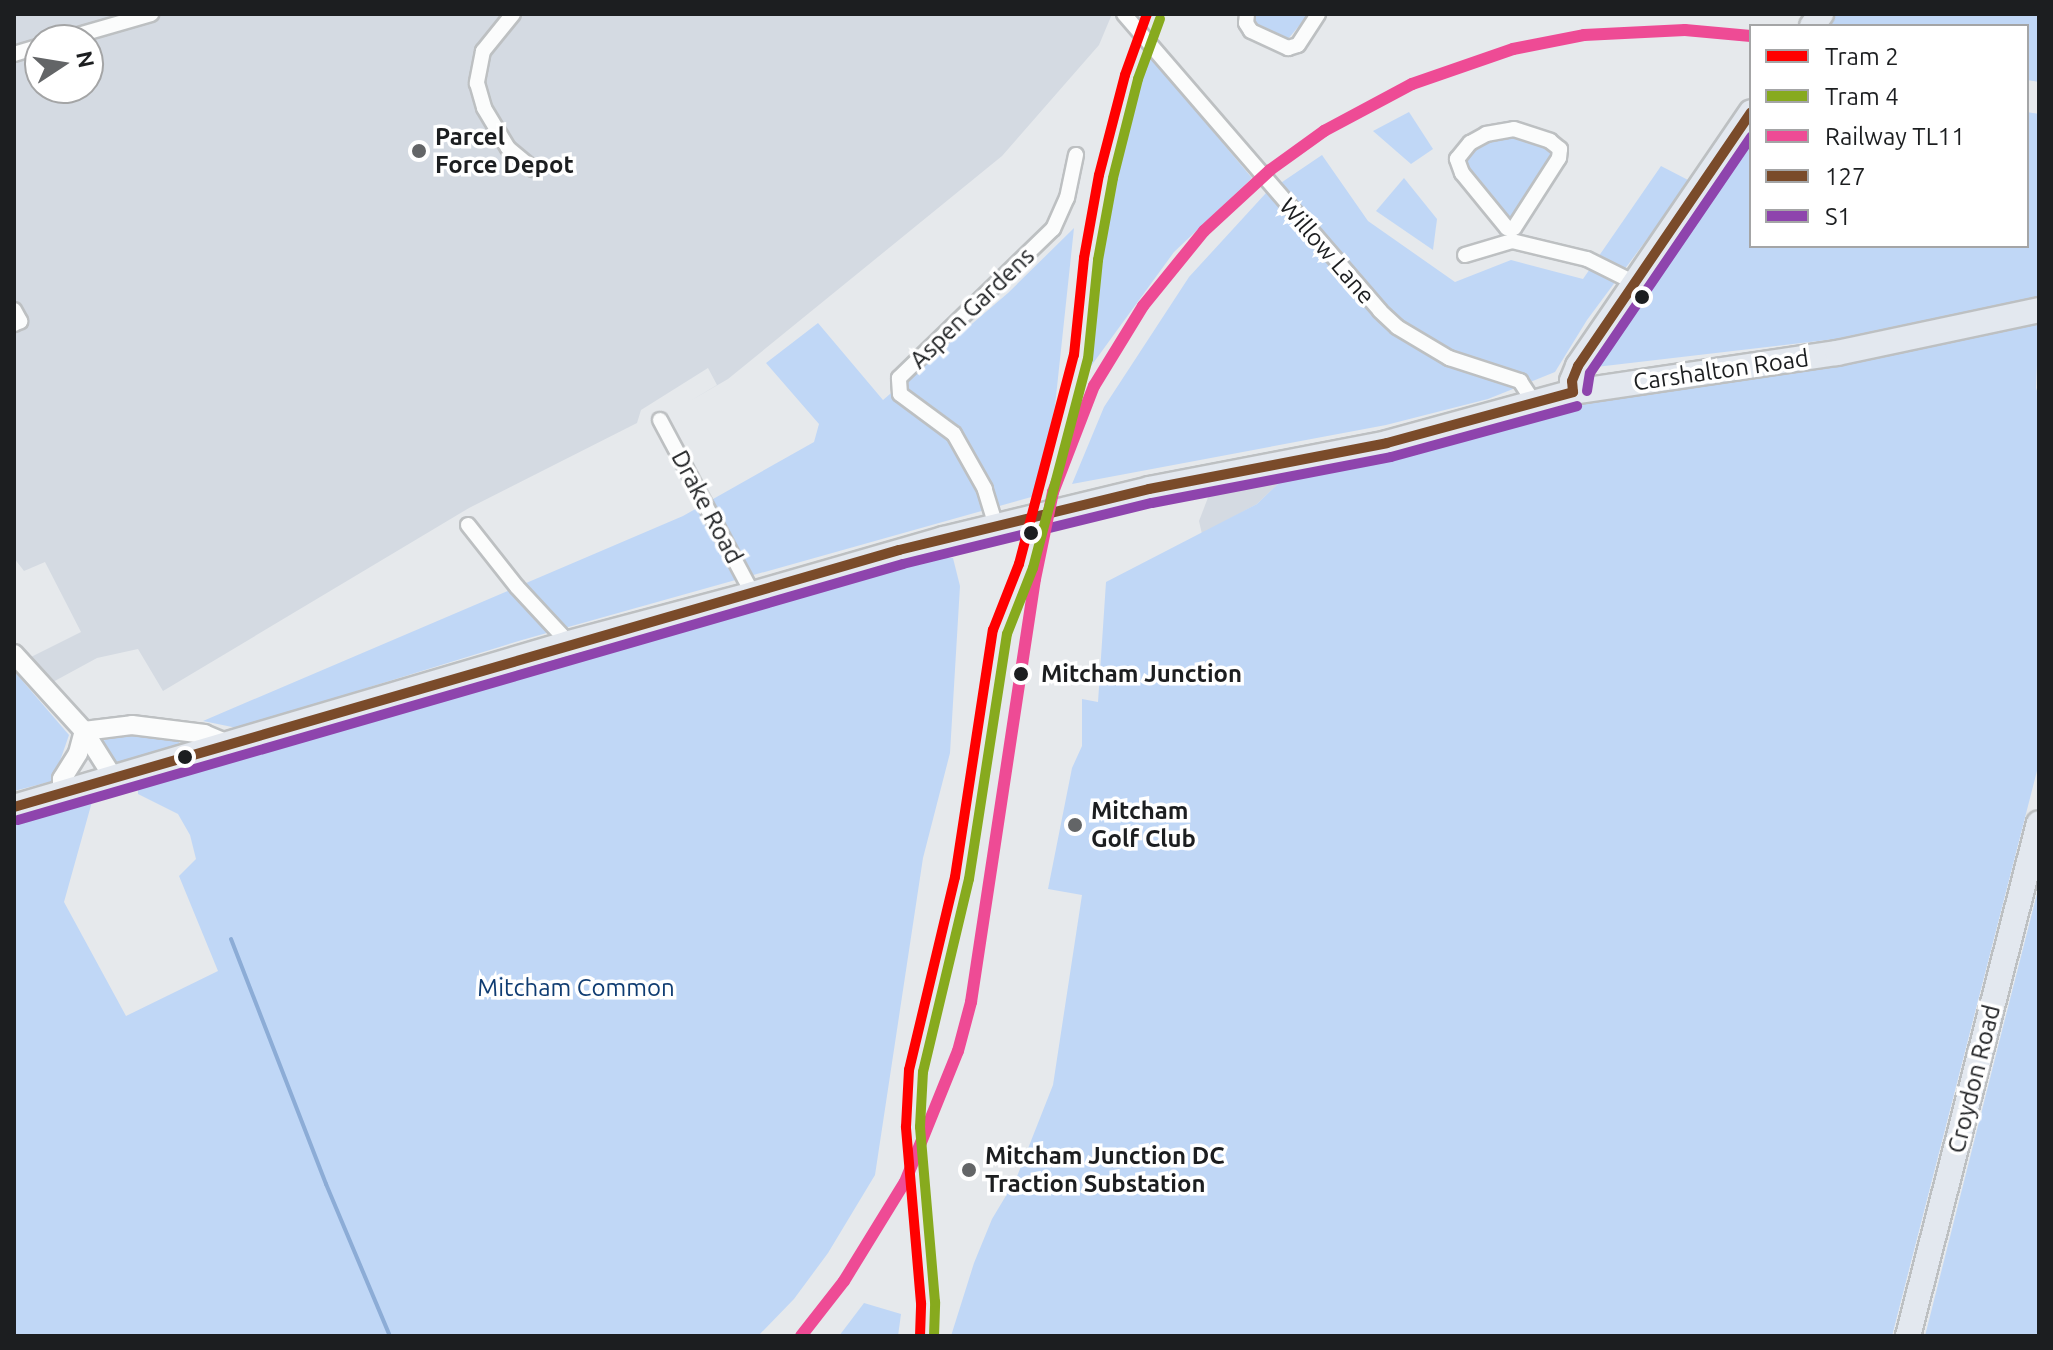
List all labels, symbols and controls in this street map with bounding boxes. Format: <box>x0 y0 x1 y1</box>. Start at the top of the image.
north arrow <box>24 24 104 104</box>
legend <box>1749 24 2029 248</box>
text: Tram 2 <box>1825 43 1899 70</box>
text: N <box>72 49 100 70</box>
text: Tram 4 <box>1825 83 1899 110</box>
place label: Parcel Force Depot <box>435 123 574 179</box>
text: Railway TL11 <box>1825 123 1965 150</box>
marker: Parcel Force Depot <box>410 142 428 160</box>
text: 127 <box>1825 163 1866 190</box>
street label: Willow Lane <box>1273 192 1381 310</box>
text: S1 <box>1825 203 1851 230</box>
street label: Aspen Gardens <box>904 242 1040 374</box>
unlabelled marker <box>1634 289 1650 305</box>
street label: Carshalton Road <box>1631 343 1811 397</box>
street label: Drake Road <box>665 445 749 569</box>
unlabelled marker <box>1023 525 1039 541</box>
place label: Mitcham Junction <box>1041 660 1242 688</box>
marker: Mitcham Junction <box>1008 661 1034 687</box>
unlabelled marker <box>177 749 193 765</box>
place label: Mitcham Golf Club <box>1091 797 1196 853</box>
marker: Mitcham Golf Club <box>1066 816 1084 834</box>
park label: Mitcham Common <box>477 974 675 1002</box>
street label: Croydon Road <box>1942 1002 2006 1156</box>
place label: Mitcham Junction DC Traction Substation <box>985 1142 1225 1198</box>
marker: Mitcham Junction DC Traction Substation <box>960 1161 978 1179</box>

